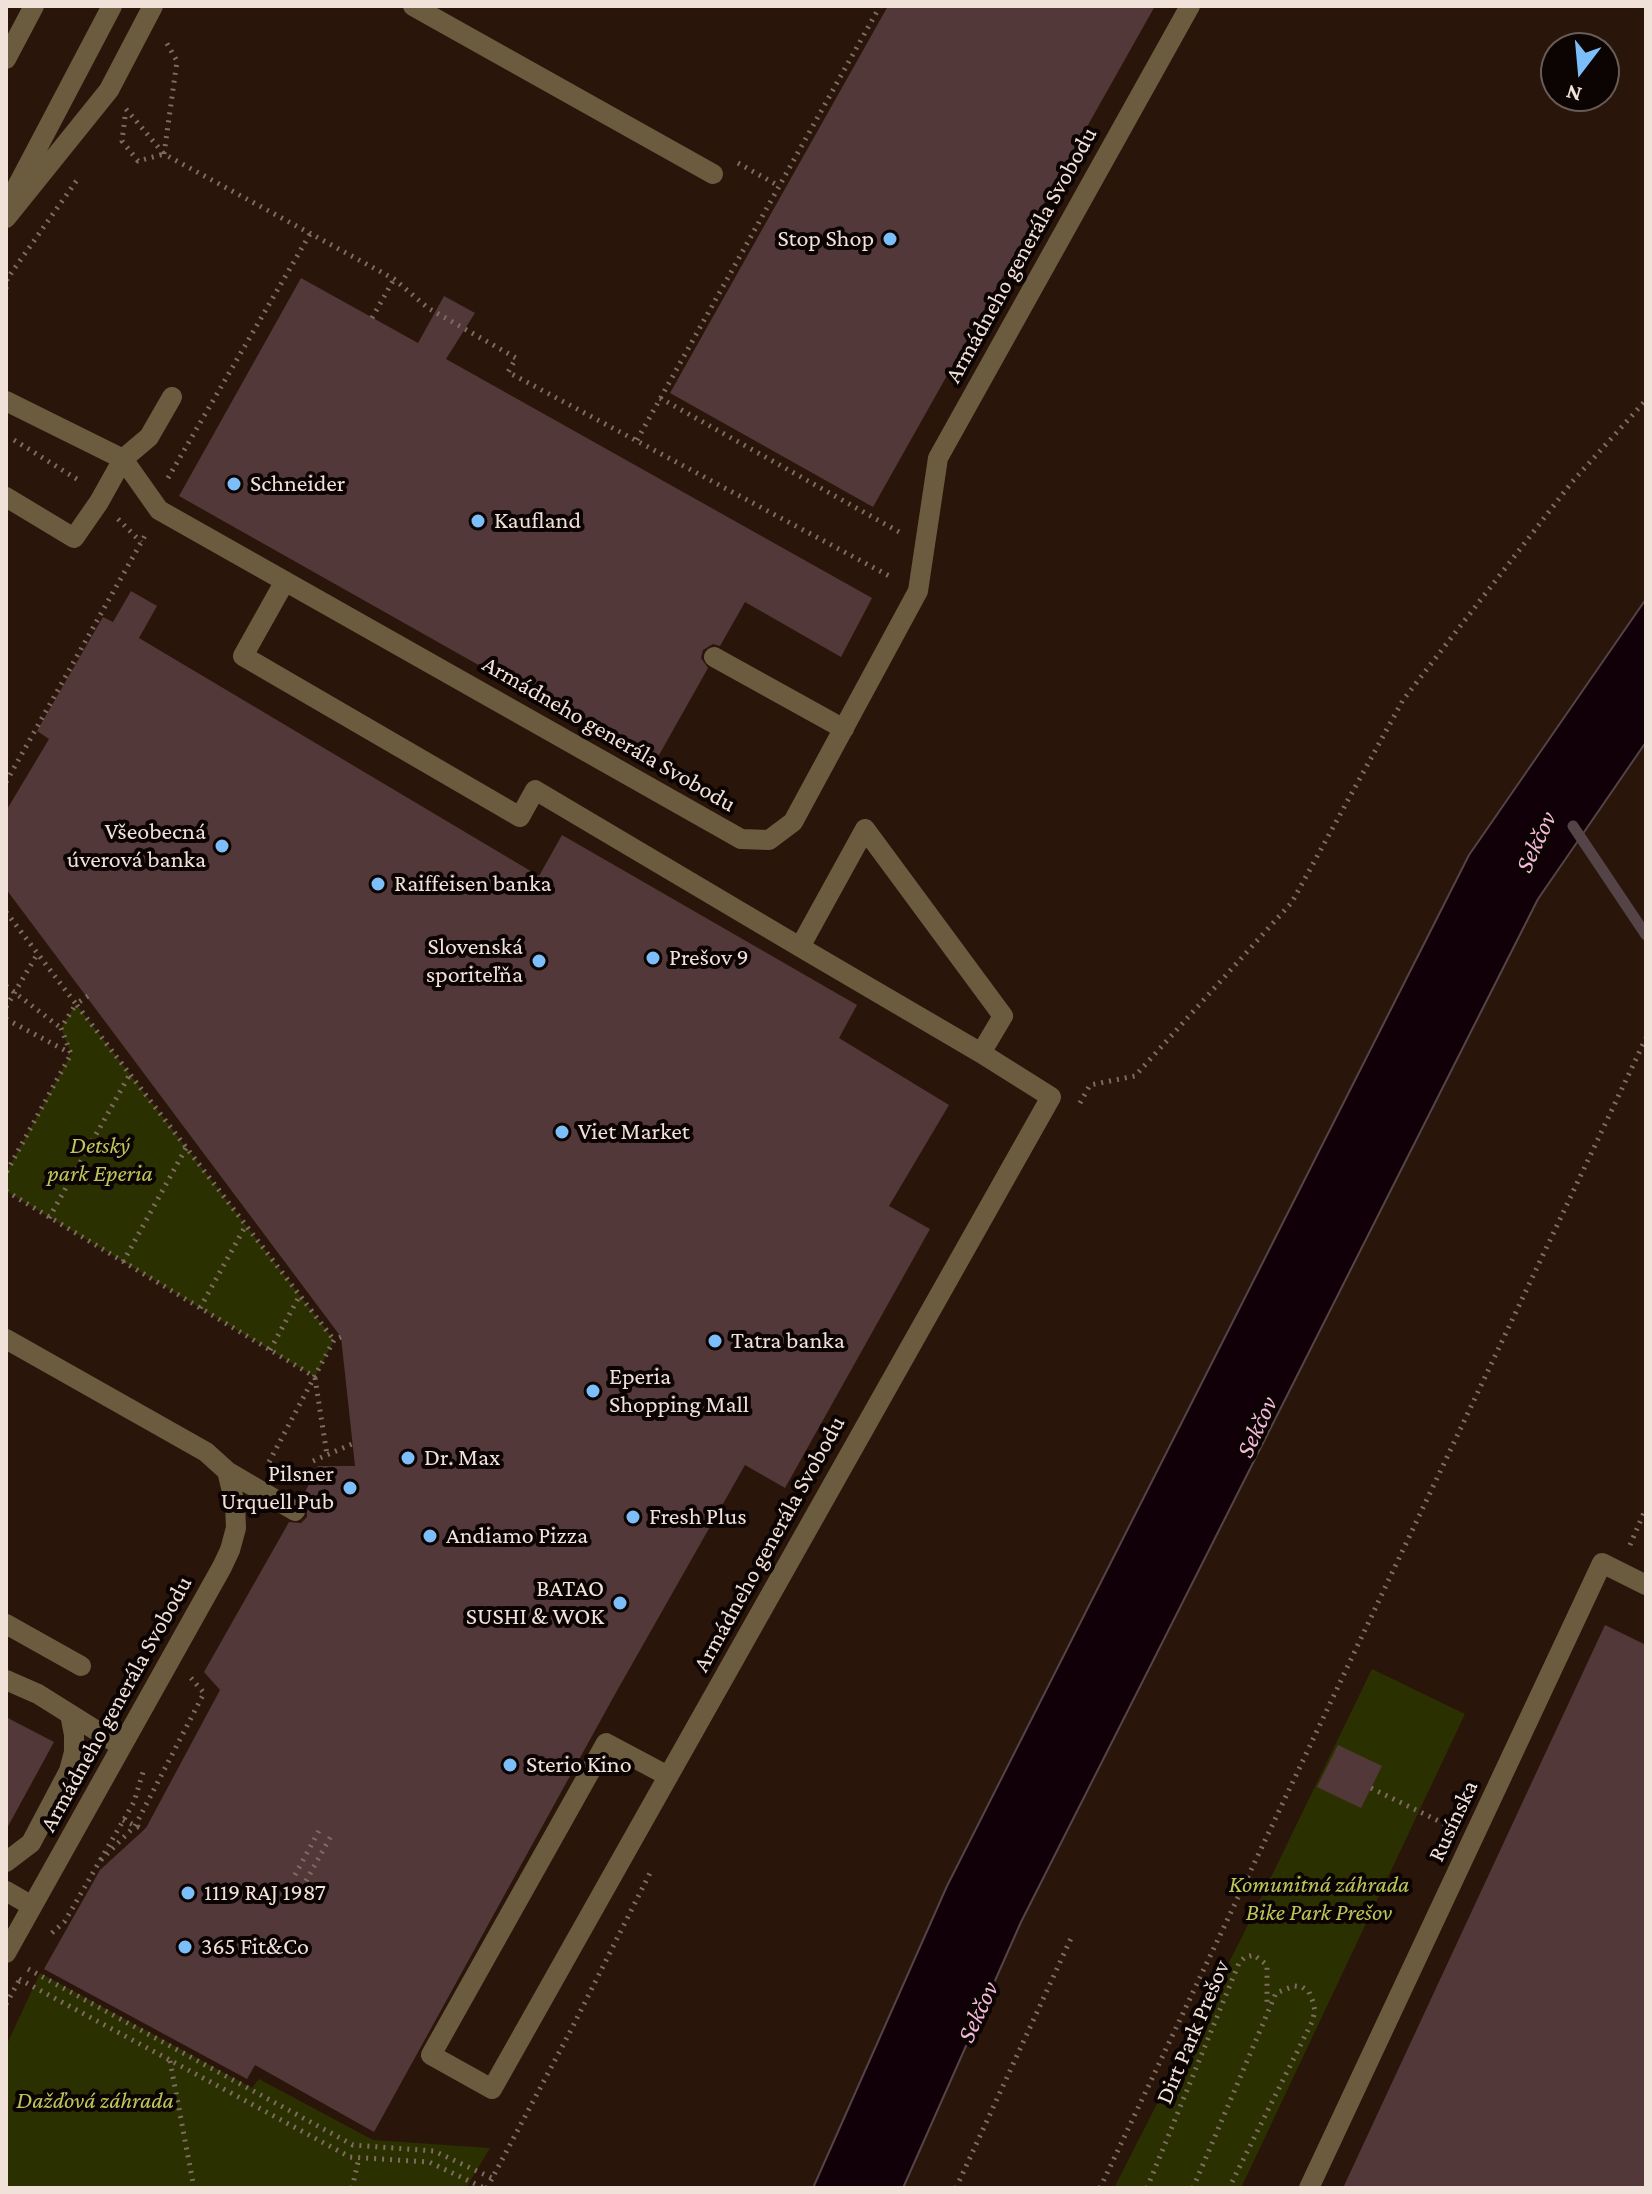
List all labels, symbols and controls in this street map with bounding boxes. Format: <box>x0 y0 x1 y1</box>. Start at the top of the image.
north arrow <box>1540 32 1620 112</box>
text: N <box>1563 80 1584 108</box>
street label: Armádneho generála Svobodu <box>939 122 1103 388</box>
place label: Stop Shop <box>777 225 874 253</box>
marker: Stop Shop <box>881 230 899 248</box>
place label: Schneider <box>250 470 345 498</box>
marker: Schneider <box>225 475 243 493</box>
place label: Kaufland <box>494 507 581 535</box>
marker: Kaufland <box>469 512 487 530</box>
street label: Armádneho generála Svobodu <box>477 650 741 818</box>
water label: Sekčov <box>1508 806 1564 878</box>
place label: Všeobecná úverová banka <box>67 818 206 874</box>
marker: Všeobecná úverová banka <box>213 837 231 855</box>
place label: Raiffeisen banka <box>394 870 552 898</box>
marker: Raiffeisen banka <box>369 875 387 893</box>
place label: Slovenská sporiteľňa <box>426 933 523 989</box>
place label: Prešov 9 <box>669 944 749 972</box>
marker: Prešov 9 <box>644 949 662 967</box>
marker: Slovenská sporiteľňa <box>530 952 548 970</box>
place label: Viet Market <box>578 1118 690 1146</box>
marker: Viet Market <box>553 1123 571 1141</box>
park label: Detský park Eperia <box>47 1132 153 1188</box>
place label: Tatra banka <box>731 1327 845 1355</box>
marker: Tatra banka <box>706 1332 724 1350</box>
place label: Eperia Shopping Mall <box>609 1363 749 1419</box>
marker: Eperia Shopping Mall <box>584 1382 602 1400</box>
water label: Sekčov <box>1229 1391 1285 1463</box>
street label: Armádneho generála Svobodu <box>687 1411 851 1677</box>
place label: Dr. Max <box>424 1444 500 1472</box>
marker: Dr. Max <box>399 1449 417 1467</box>
place label: Pilsner Urquell Pub <box>221 1460 334 1516</box>
marker: Pilsner Urquell Pub <box>341 1479 359 1497</box>
place label: Fresh Plus <box>649 1503 747 1531</box>
marker: Fresh Plus <box>624 1508 642 1526</box>
place label: Andiamo Pizza <box>446 1522 588 1550</box>
marker: Andiamo Pizza <box>421 1527 439 1545</box>
street label: Armádneho generála Svobodu <box>34 1571 198 1837</box>
place label: BATAO SUSHI & WOK <box>466 1575 604 1631</box>
marker: BATAO SUSHI & WOK <box>611 1594 629 1612</box>
place label: Sterio Kino <box>526 1751 632 1779</box>
marker: Sterio Kino <box>501 1756 519 1774</box>
street label: Rusínska <box>1422 1776 1484 1866</box>
park label: Komunitná záhrada Bike Park Prešov <box>1229 1871 1409 1927</box>
place label: 1119 RAJ 1987 <box>204 1879 326 1907</box>
marker: 1119 RAJ 1987 <box>179 1884 197 1902</box>
place label: 365 Fit&Co <box>201 1933 309 1961</box>
marker: 365 Fit&Co <box>176 1938 194 1956</box>
street label: Dirt Park Prešov <box>1150 1956 1236 2108</box>
water label: Sekčov <box>950 1976 1006 2048</box>
park label: Dažďová záhrada <box>16 2087 174 2115</box>

